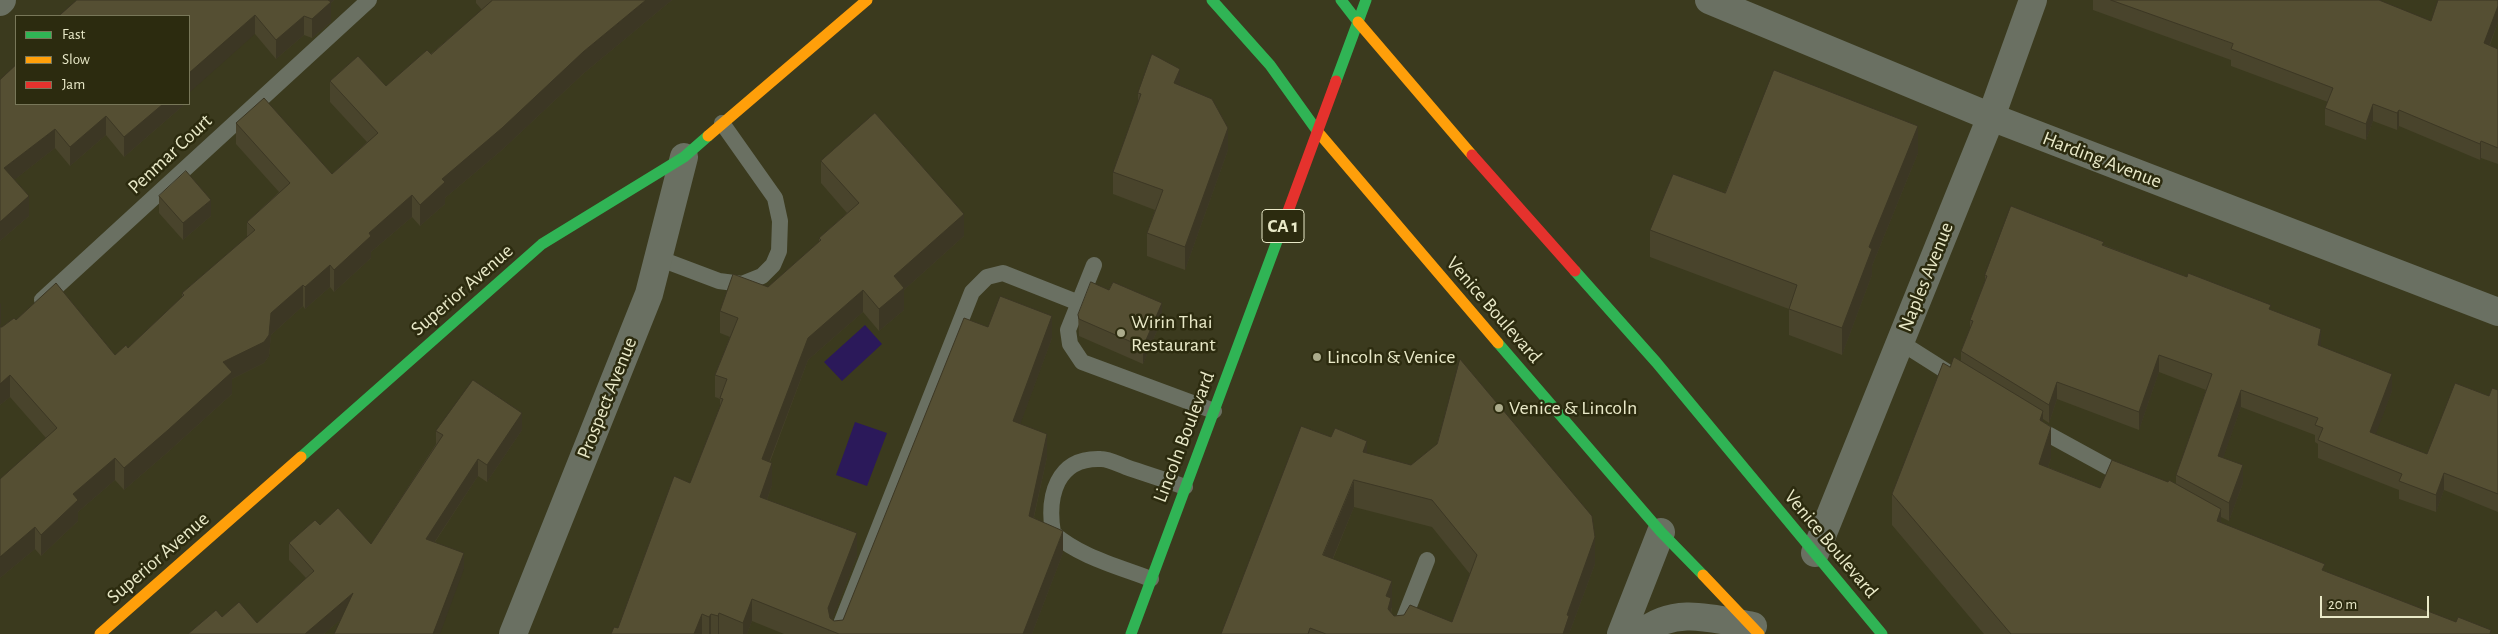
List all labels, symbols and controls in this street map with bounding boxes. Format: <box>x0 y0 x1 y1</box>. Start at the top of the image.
legend <box>15 15 190 105</box>
text: Fast <box>62 27 85 42</box>
text: Slow <box>62 52 90 67</box>
text: Jam <box>62 77 85 92</box>
street label: Penmar Court <box>123 109 217 199</box>
street label: Harding Avenue <box>2039 126 2165 194</box>
road number: CA 1 <box>1262 210 1304 242</box>
street label: Naples Avenue <box>1893 219 1959 335</box>
street label: Superior Avenue <box>406 239 518 341</box>
street label: Venice Boulevard <box>1441 252 1547 368</box>
place label: Wirin Thai Restaurant <box>1131 310 1216 357</box>
marker: Wirin Thai Restaurant <box>1115 327 1127 339</box>
street label: Prospect Avenue <box>572 334 642 462</box>
place label: Lincoln & Venice <box>1327 345 1455 369</box>
marker: Lincoln & Venice <box>1311 351 1323 363</box>
street label: Lincoln Boulevard <box>1148 368 1220 506</box>
place label: Venice & Lincoln <box>1509 396 1637 420</box>
marker: Venice & Lincoln <box>1493 402 1505 414</box>
street label: Venice Boulevard <box>1779 485 1883 603</box>
street label: Superior Avenue <box>102 507 214 609</box>
scale bar <box>2323 586 2432 618</box>
text: 20 m <box>2328 597 2357 612</box>

